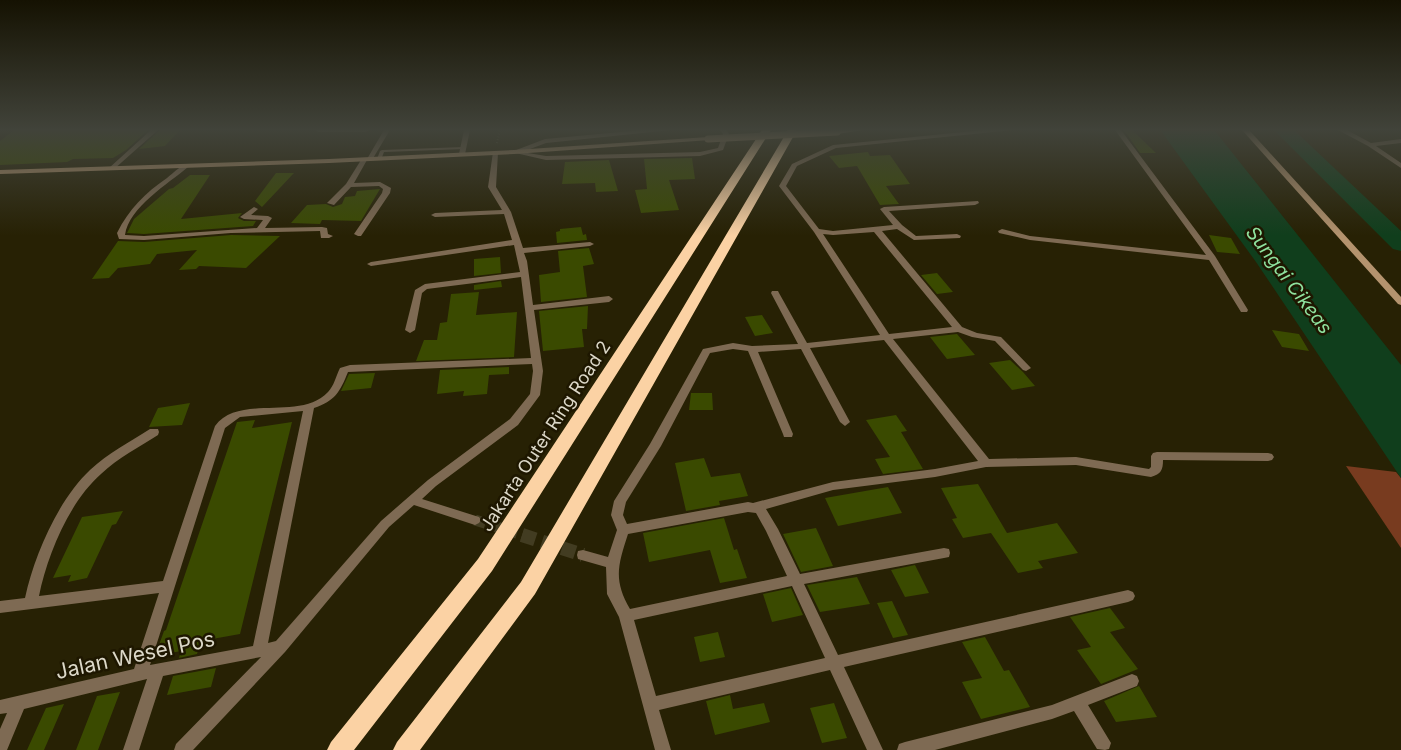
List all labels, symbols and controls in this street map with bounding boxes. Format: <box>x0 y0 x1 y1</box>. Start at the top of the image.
water label: Sungai Cikeas <box>1241 222 1337 338</box>
street label: Jakarta Outer Ring Road 2 <box>475 337 615 535</box>
street label: Jalan Wesel Pos <box>53 626 217 684</box>

